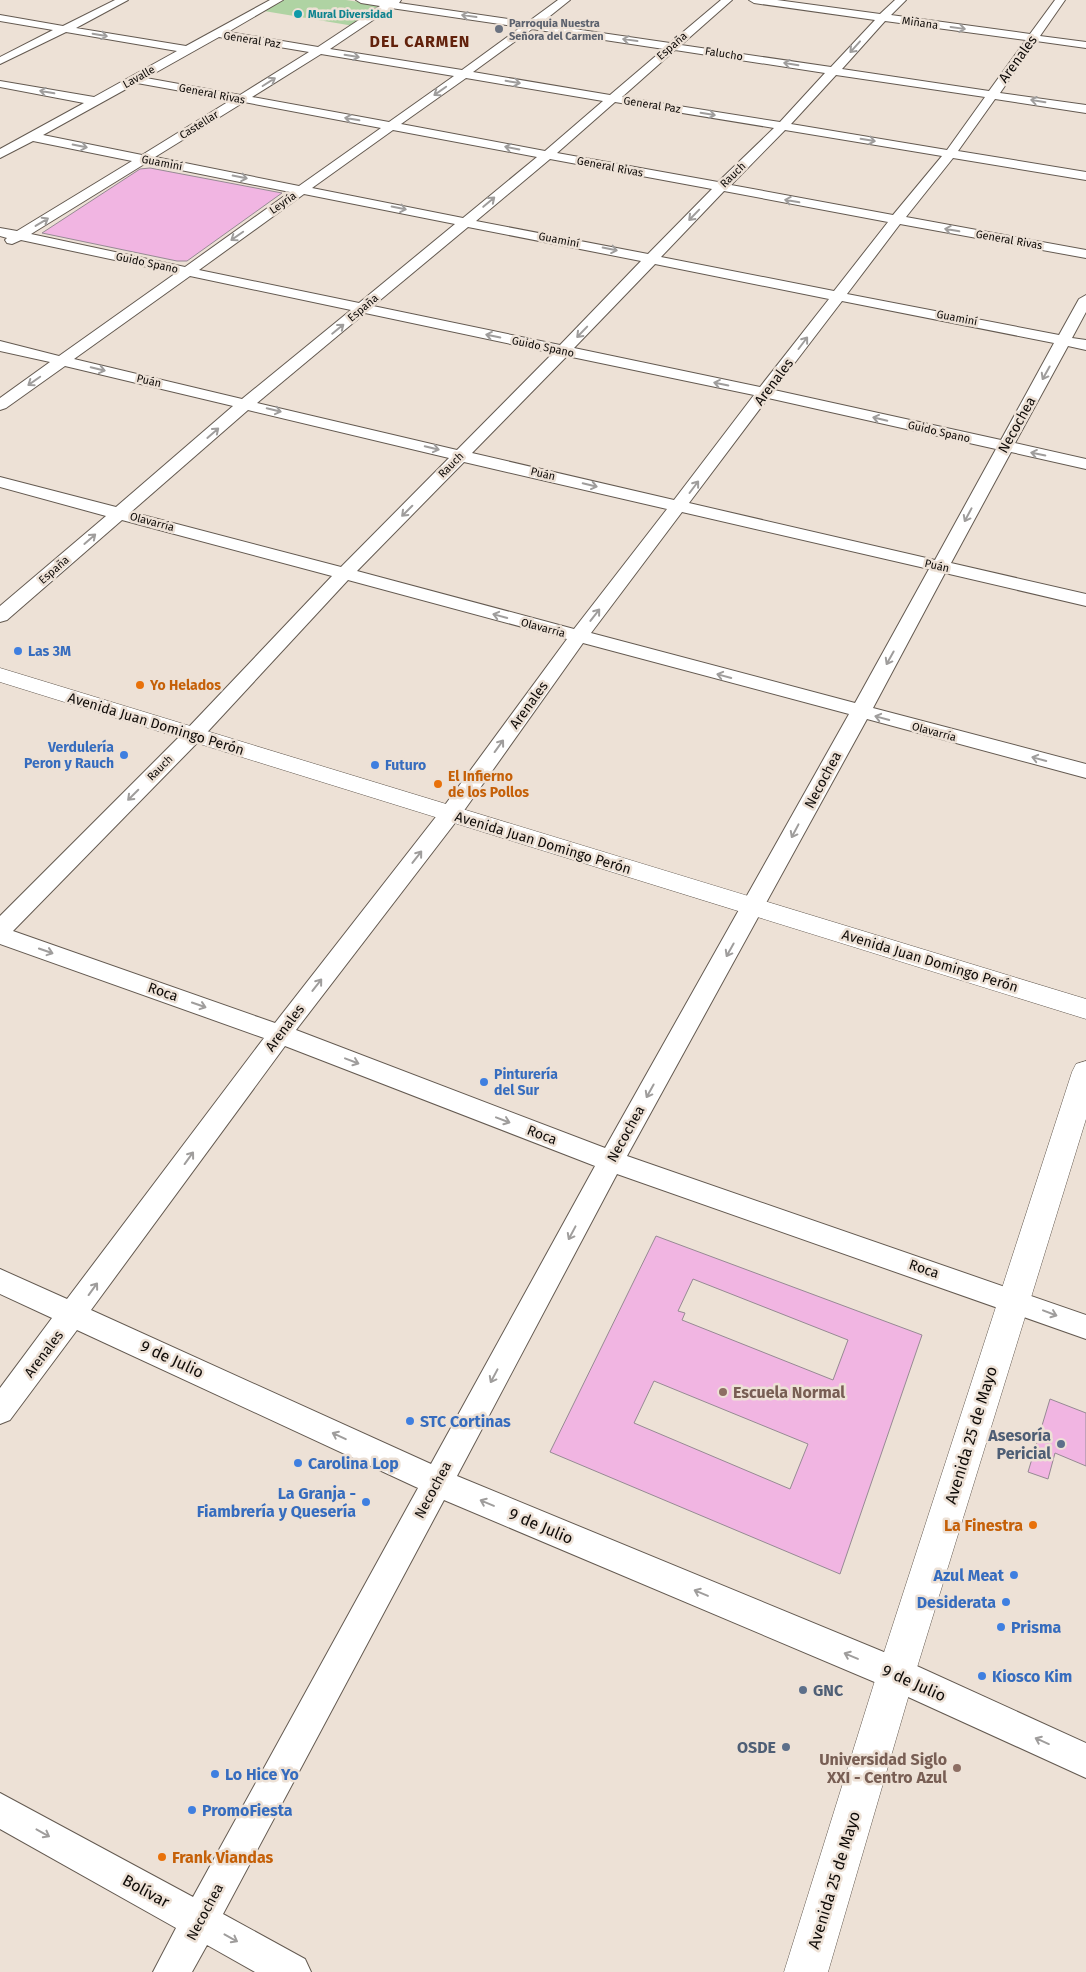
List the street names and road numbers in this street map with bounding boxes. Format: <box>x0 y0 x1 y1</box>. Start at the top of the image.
street label: Miñana <box>901 14 939 32</box>
street label: General Paz <box>222 29 282 51</box>
street label: España <box>654 29 690 63</box>
street label: Arenales <box>995 32 1041 86</box>
street label: Falucho <box>704 45 744 63</box>
street label: Lavalle <box>121 63 157 91</box>
street label: General Rivas <box>178 81 246 107</box>
street label: General Paz <box>622 94 682 116</box>
street label: Castellar <box>177 108 222 142</box>
street label: Guaminí <box>140 153 184 173</box>
street label: General Rivas <box>576 154 644 180</box>
street label: Rauch <box>717 160 749 190</box>
street label: Leyría <box>267 189 299 217</box>
street label: General Rivas <box>975 228 1043 252</box>
street label: Guaminí <box>537 230 581 250</box>
street label: Guido Spano <box>115 250 179 276</box>
street label: España <box>345 292 381 324</box>
street label: Guaminí <box>935 308 979 328</box>
street label: Guido Spano <box>511 334 575 360</box>
street label: Arenales <box>751 355 797 409</box>
street label: Puán <box>135 372 163 390</box>
street label: Necochea <box>995 394 1039 456</box>
street label: Guido Spano <box>907 419 971 445</box>
street label: Rauch <box>436 450 466 480</box>
street label: Puán <box>529 465 557 483</box>
street label: Olavarría <box>128 510 176 534</box>
street label: España <box>36 553 72 587</box>
street label: Puán <box>923 557 951 575</box>
street label: Olavarría <box>519 616 567 640</box>
street label: Arenales <box>506 678 552 732</box>
street label: Avenida Juan Domingo Perón <box>66 689 246 759</box>
street label: Olavarría <box>910 720 958 744</box>
street label: Necochea <box>801 749 845 811</box>
street label: Rauch <box>145 753 175 783</box>
street label: Avenida Juan Domingo Perón <box>453 808 633 878</box>
street label: Avenida Juan Domingo Perón <box>840 926 1020 996</box>
street label: Roca <box>146 979 180 1005</box>
street label: Arenales <box>262 1001 308 1055</box>
street label: Necochea <box>604 1103 648 1165</box>
street label: Roca <box>525 1122 559 1148</box>
street label: Roca <box>907 1256 941 1282</box>
street label: Arenales <box>21 1327 67 1381</box>
street label: 9 de Julio <box>137 1336 207 1382</box>
street label: Avenida 25 de Mayo <box>941 1364 1001 1506</box>
street label: Necochea <box>411 1459 455 1521</box>
street label: 9 de Julio <box>506 1504 576 1548</box>
street label: 9 de Julio <box>879 1661 949 1705</box>
street label: Avenida 25 de Mayo <box>804 1809 864 1951</box>
street label: Bolívar <box>119 1870 174 1912</box>
street label: Necochea <box>183 1881 227 1943</box>

